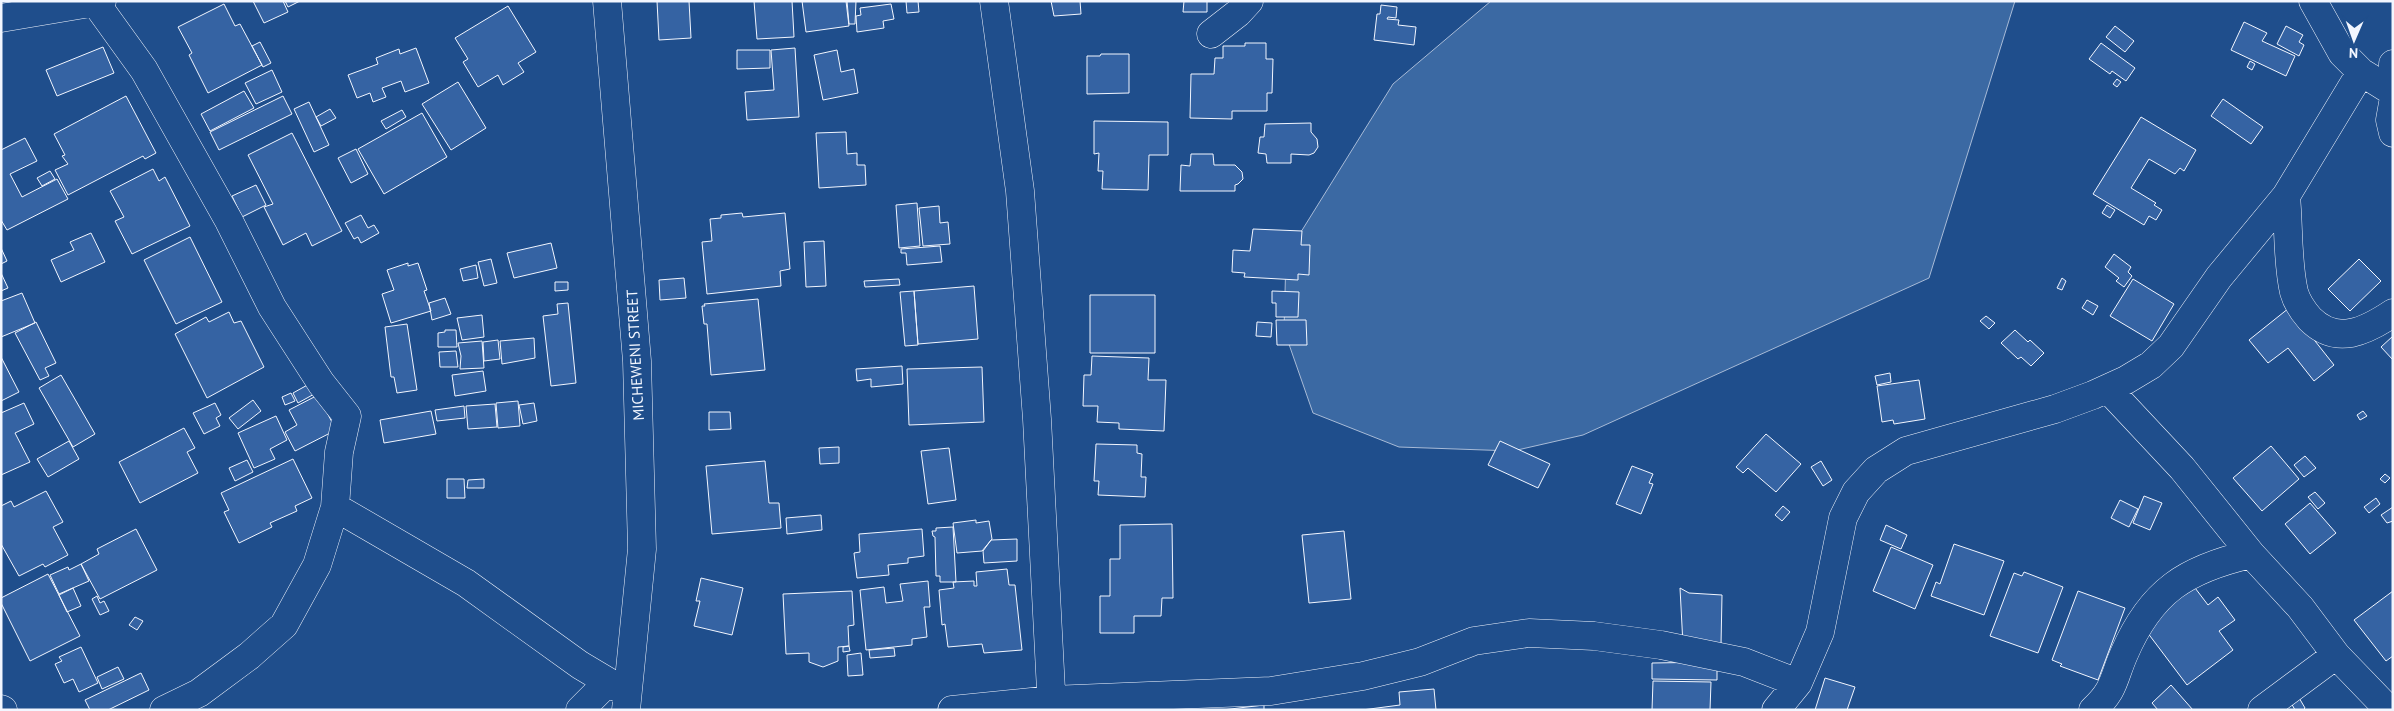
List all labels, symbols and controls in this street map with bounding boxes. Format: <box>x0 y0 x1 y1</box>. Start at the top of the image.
north arrow <box>2329 15 2379 65</box>
text: N <box>2349 44 2358 62</box>
street label: MICHEWENI STREET <box>622 288 648 421</box>

